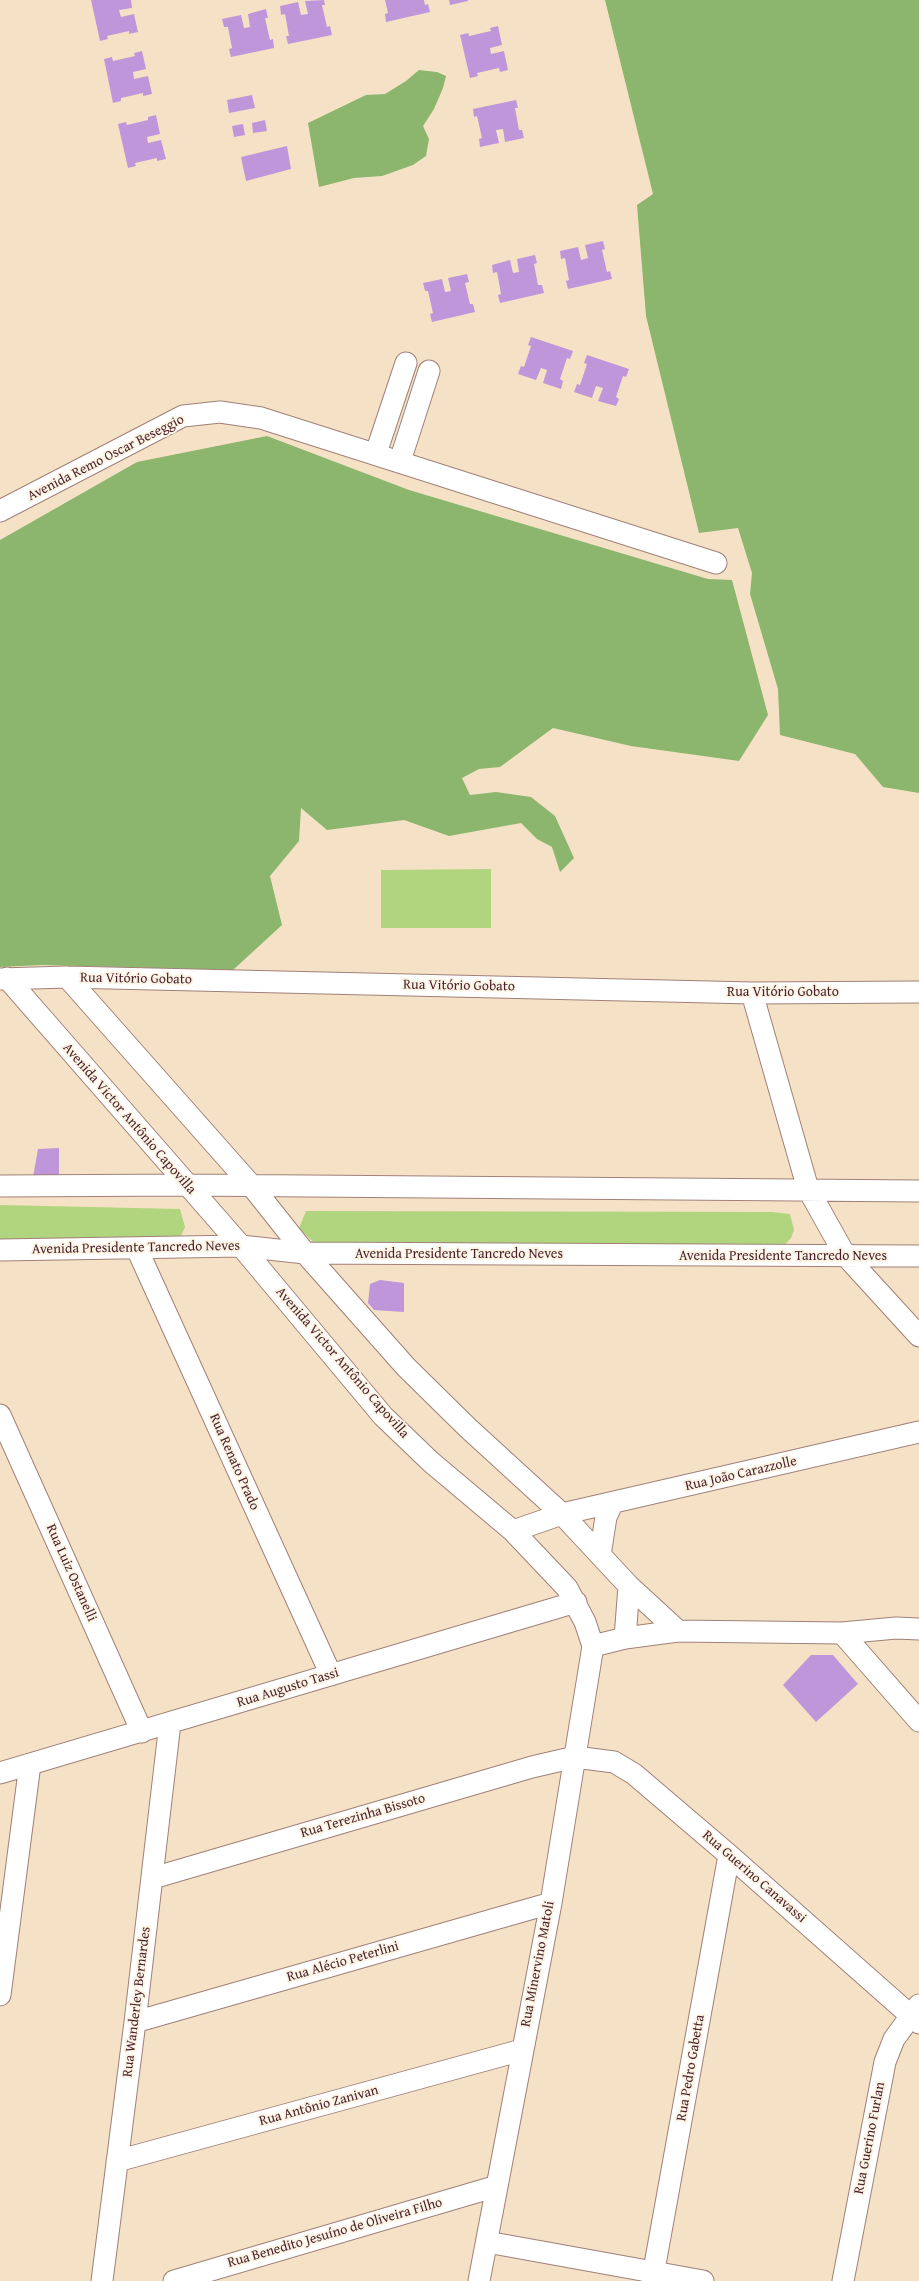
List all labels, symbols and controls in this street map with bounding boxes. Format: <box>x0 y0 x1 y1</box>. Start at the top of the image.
street label: Avenida Remo Oscar Beseggio <box>25 411 187 505</box>
street label: Rua Vitório Gobato <box>80 970 192 988</box>
street label: Rua Vitório Gobato <box>403 977 515 995</box>
street label: Rua Vitório Gobato <box>727 984 839 1000</box>
street label: Avenida Victor Antônio Capovilla <box>59 1040 199 1198</box>
street label: Avenida Presidente Tancredo Neves <box>32 1238 240 1258</box>
street label: Avenida Presidente Tancredo Neves <box>355 1246 563 1262</box>
street label: Avenida Presidente Tancredo Neves <box>679 1248 887 1264</box>
street label: Avenida Victor Antônio Capovilla <box>272 1284 412 1442</box>
street label: Rua Renato Prado <box>205 1411 263 1513</box>
street label: Rua João Carazzolle <box>684 1453 798 1495</box>
street label: Rua Luiz Ostanelli <box>42 1522 100 1624</box>
street label: Rua Augusto Tassi <box>235 1665 341 1711</box>
street label: Rua Terezinha Bissoto <box>299 1790 427 1842</box>
street label: Rua Guerino Canavassi <box>699 1827 809 1927</box>
street label: Rua Minervino Matoli <box>518 1900 558 2028</box>
street label: Rua Wanderley Bernardes <box>119 1926 155 2078</box>
street label: Rua Alécio Peterlini <box>285 1938 401 1986</box>
street label: Rua Pedro Gabetta <box>673 2013 709 2123</box>
street label: Rua Guerino Furlan <box>851 2080 889 2196</box>
street label: Rua Antônio Zanivan <box>258 2082 380 2130</box>
street label: Rua Benedito Jesuíno de Oliveira Filho <box>226 2194 444 2272</box>

